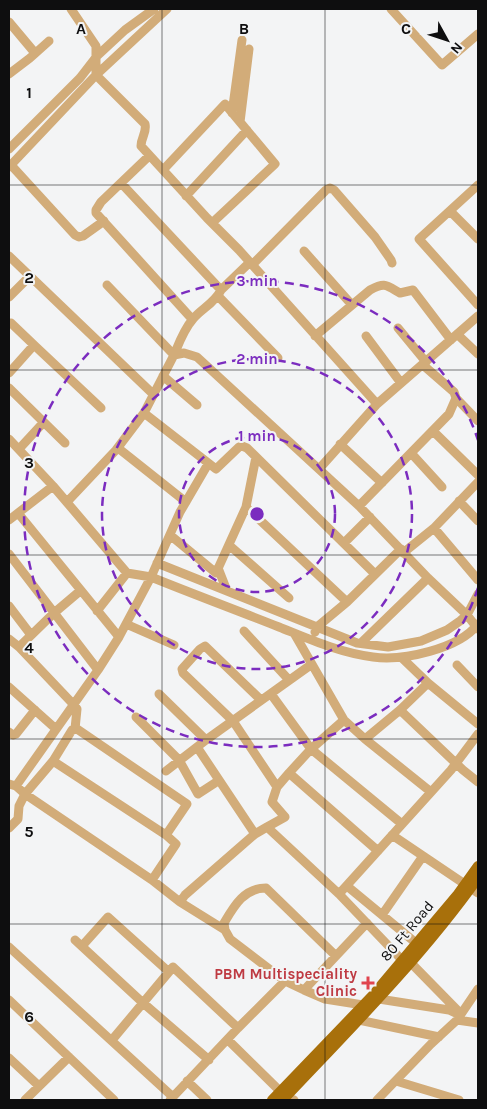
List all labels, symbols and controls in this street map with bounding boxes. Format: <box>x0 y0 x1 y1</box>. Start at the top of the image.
north arrow <box>422 15 472 65</box>
text: A <box>76 19 86 38</box>
text: B <box>239 19 249 38</box>
text: C <box>401 19 411 38</box>
text: N <box>447 39 466 57</box>
text: 1 <box>26 83 32 102</box>
text: 2 <box>24 268 34 287</box>
text: 3 min <box>236 272 278 290</box>
text: 2 min <box>236 350 278 368</box>
text: 1 min <box>238 427 276 445</box>
text: 3 <box>24 453 34 472</box>
centre of rings <box>248 505 266 523</box>
text: 4 <box>24 638 34 657</box>
text: 5 <box>24 822 34 841</box>
street label: 80 Ft Road <box>377 897 437 965</box>
place label: PBM Multispeciality Clinic <box>214 965 357 1000</box>
marker: PBM Multispeciality Clinic <box>361 976 375 990</box>
text: 6 <box>24 1007 34 1026</box>

